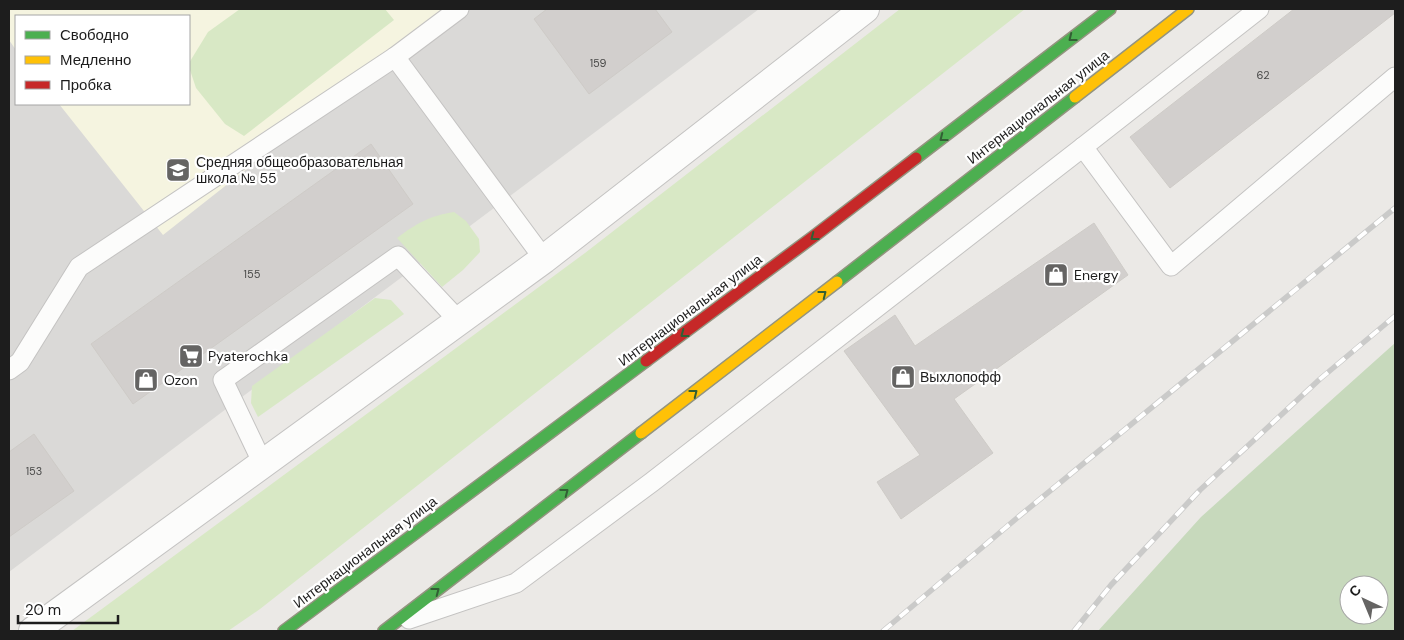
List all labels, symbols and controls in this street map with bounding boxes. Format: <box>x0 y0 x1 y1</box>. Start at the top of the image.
legend <box>15 15 190 105</box>
text: Свободно <box>60 25 129 45</box>
one-way arrow <box>1068 33 1077 42</box>
street label: Интернациональная улица <box>963 46 1113 168</box>
text: Медленно <box>60 50 131 70</box>
house number: 159 <box>590 56 606 70</box>
house number: 62 <box>1257 68 1269 82</box>
text: Пробка <box>60 75 112 95</box>
one-way arrow <box>940 132 949 140</box>
place label: Средняя общеобразовательная школа № 55 <box>196 153 403 187</box>
school or university icon: Средняя общеобразовательная школа № 55 <box>165 157 191 183</box>
one-way arrow <box>811 231 820 239</box>
street label: Интернациональная улица <box>615 250 765 370</box>
shop icon: Energy <box>1043 262 1069 288</box>
place label: Energy <box>1074 266 1119 284</box>
house number: 155 <box>244 267 261 281</box>
one-way arrow <box>817 291 827 300</box>
one-way arrow <box>681 328 690 336</box>
supermarket icon: Pyaterochka <box>178 343 204 369</box>
place label: Pyaterochka <box>208 347 288 365</box>
shop icon: Выхлопофф <box>890 364 916 390</box>
shop icon: Ozon <box>133 367 159 393</box>
place label: Выхлопофф <box>920 368 1001 386</box>
place label: Ozon <box>164 371 198 389</box>
one-way arrow <box>688 391 697 399</box>
house number: 153 <box>26 464 42 478</box>
one-way arrow <box>559 490 568 498</box>
street label: Интернациональная улица <box>290 492 440 612</box>
north arrow <box>1339 575 1389 625</box>
text: С <box>1345 581 1365 601</box>
one-way arrow <box>430 588 440 597</box>
scale bar <box>18 592 118 624</box>
text: 20 m <box>25 600 61 620</box>

